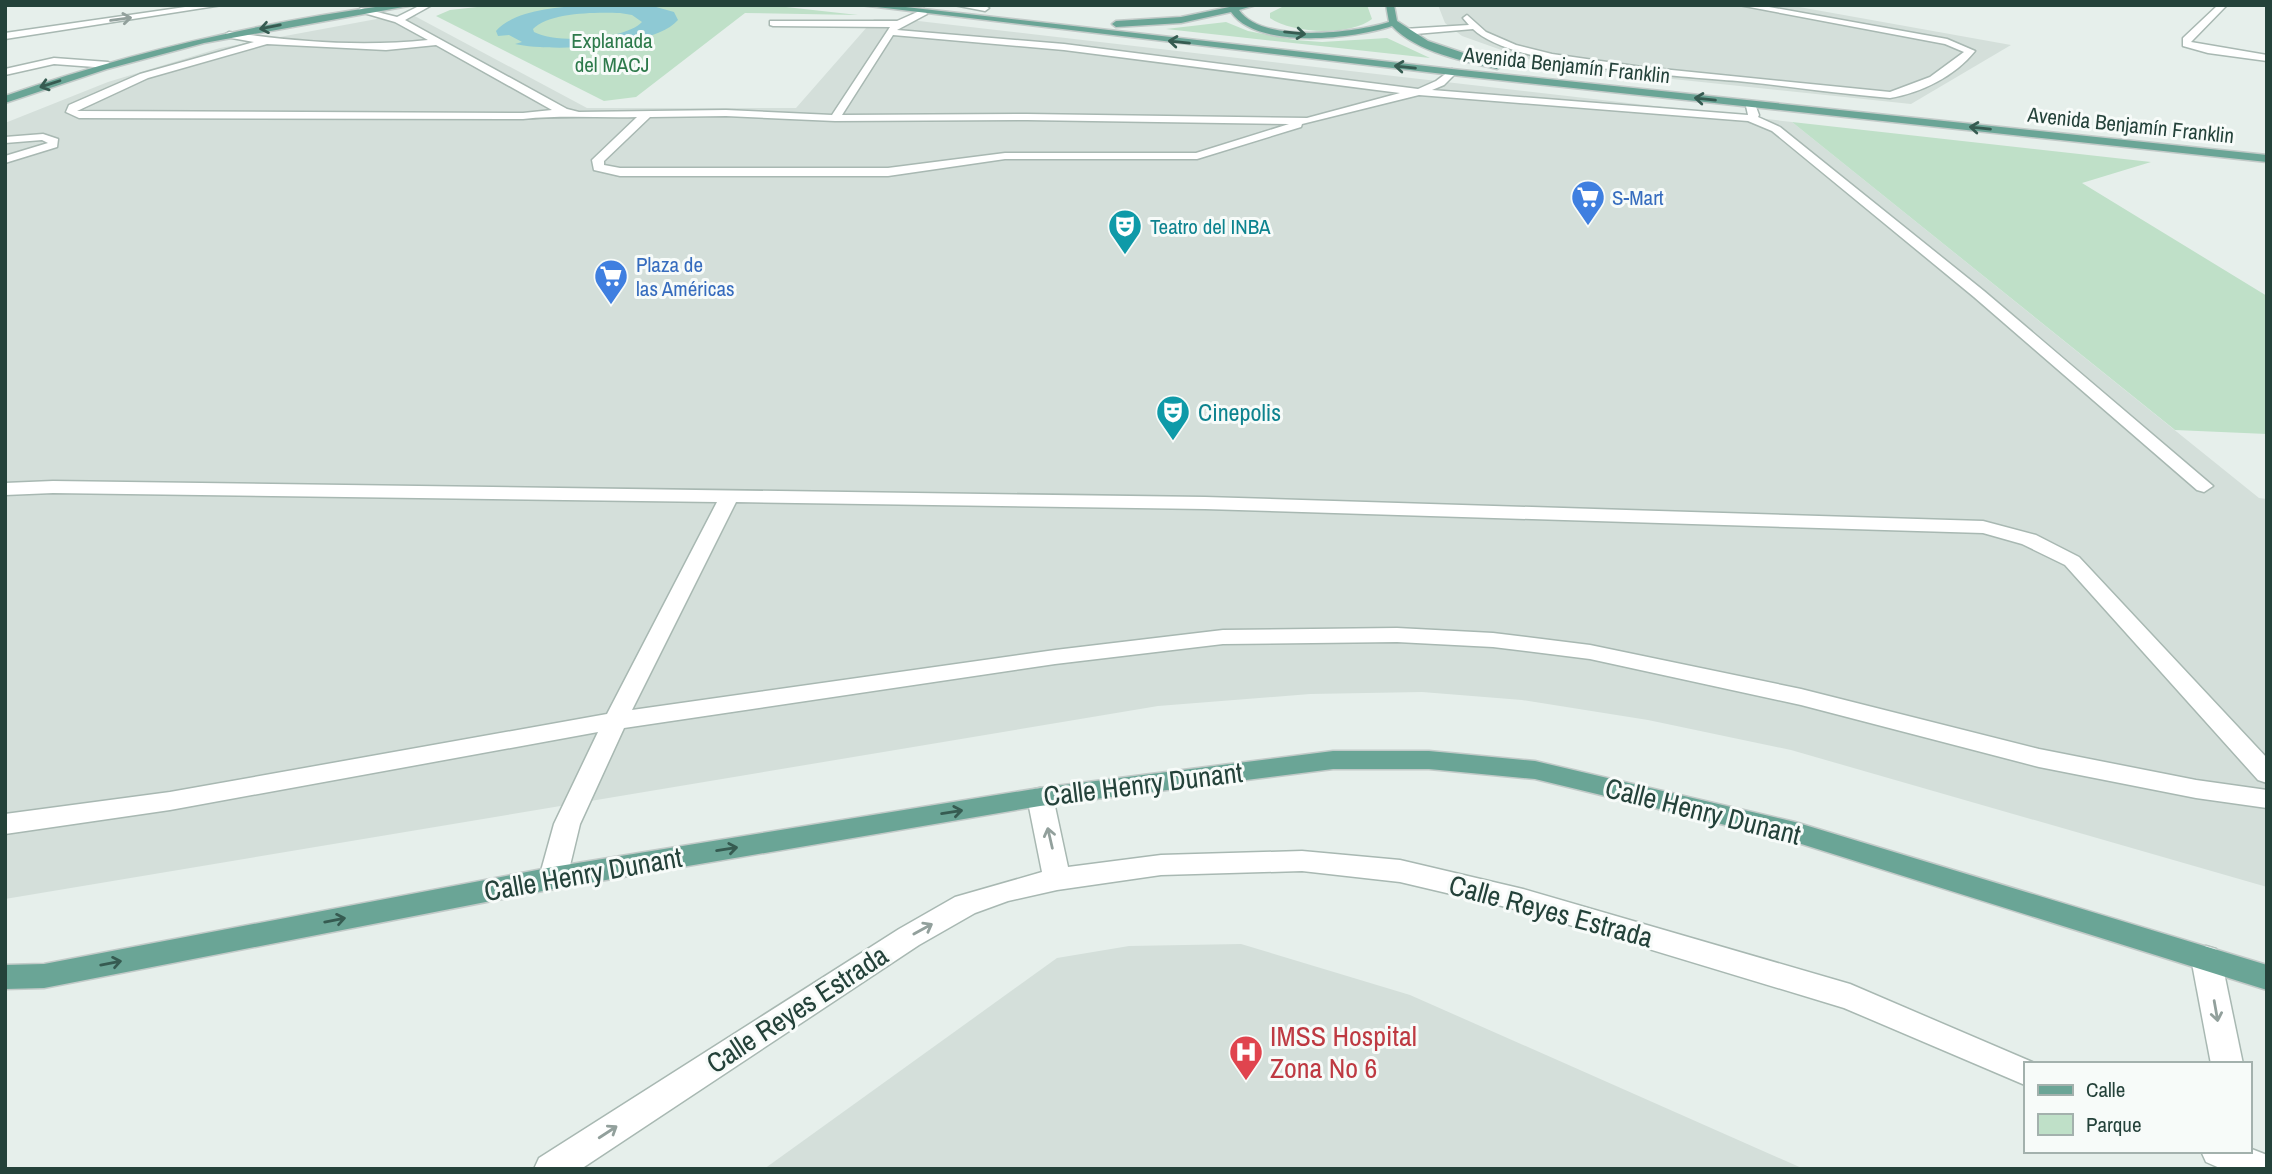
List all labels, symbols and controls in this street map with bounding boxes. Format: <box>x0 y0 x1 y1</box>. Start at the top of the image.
one-way arrow <box>109 13 132 26</box>
one-way arrow <box>259 21 282 34</box>
park label: Explanada del MACJ <box>571 26 653 79</box>
one-way arrow <box>1283 27 1306 40</box>
one-way arrow <box>1169 35 1191 48</box>
street label: Avenida Benjamín Franklin <box>1461 40 1672 90</box>
one-way arrow <box>1395 61 1417 74</box>
one-way arrow <box>39 78 61 91</box>
one-way arrow <box>1694 92 1717 105</box>
street label: Avenida Benjamín Franklin <box>2025 100 2236 150</box>
one-way arrow <box>1969 122 1991 135</box>
supermarket icon: S-Mart <box>1569 178 1607 227</box>
place label: S-Mart <box>1612 183 1664 212</box>
theatre icon: Teatro del INBA <box>1106 207 1144 256</box>
place label: Teatro del INBA <box>1150 212 1271 241</box>
place label: Plaza de las Américas <box>636 250 735 303</box>
supermarket icon: Plaza de las Américas <box>592 257 630 306</box>
theatre icon: Cinepolis <box>1154 393 1192 442</box>
place label: Cinepolis <box>1198 396 1281 428</box>
street label: Calle Henry Dunant <box>1041 753 1245 815</box>
street label: Calle Henry Dunant <box>1601 768 1805 854</box>
one-way arrow <box>940 805 963 818</box>
one-way arrow <box>1042 827 1056 850</box>
street label: Calle Henry Dunant <box>481 838 685 910</box>
one-way arrow <box>715 842 738 855</box>
street label: Calle Reyes Estrada <box>1445 866 1657 956</box>
one-way arrow <box>323 913 346 926</box>
one-way arrow <box>912 922 932 936</box>
street label: Calle Reyes Estrada <box>699 936 895 1082</box>
one-way arrow <box>99 955 122 969</box>
one-way arrow <box>2209 999 2223 1022</box>
place label: IMSS Hospital Zona No 6 <box>1270 1017 1417 1087</box>
hospital icon: IMSS Hospital Zona No 6 <box>1227 1033 1265 1082</box>
legend <box>2024 1062 2251 1153</box>
text: Calle <box>2086 1075 2125 1104</box>
text: Parque <box>2086 1110 2142 1139</box>
one-way arrow <box>598 1124 617 1139</box>

